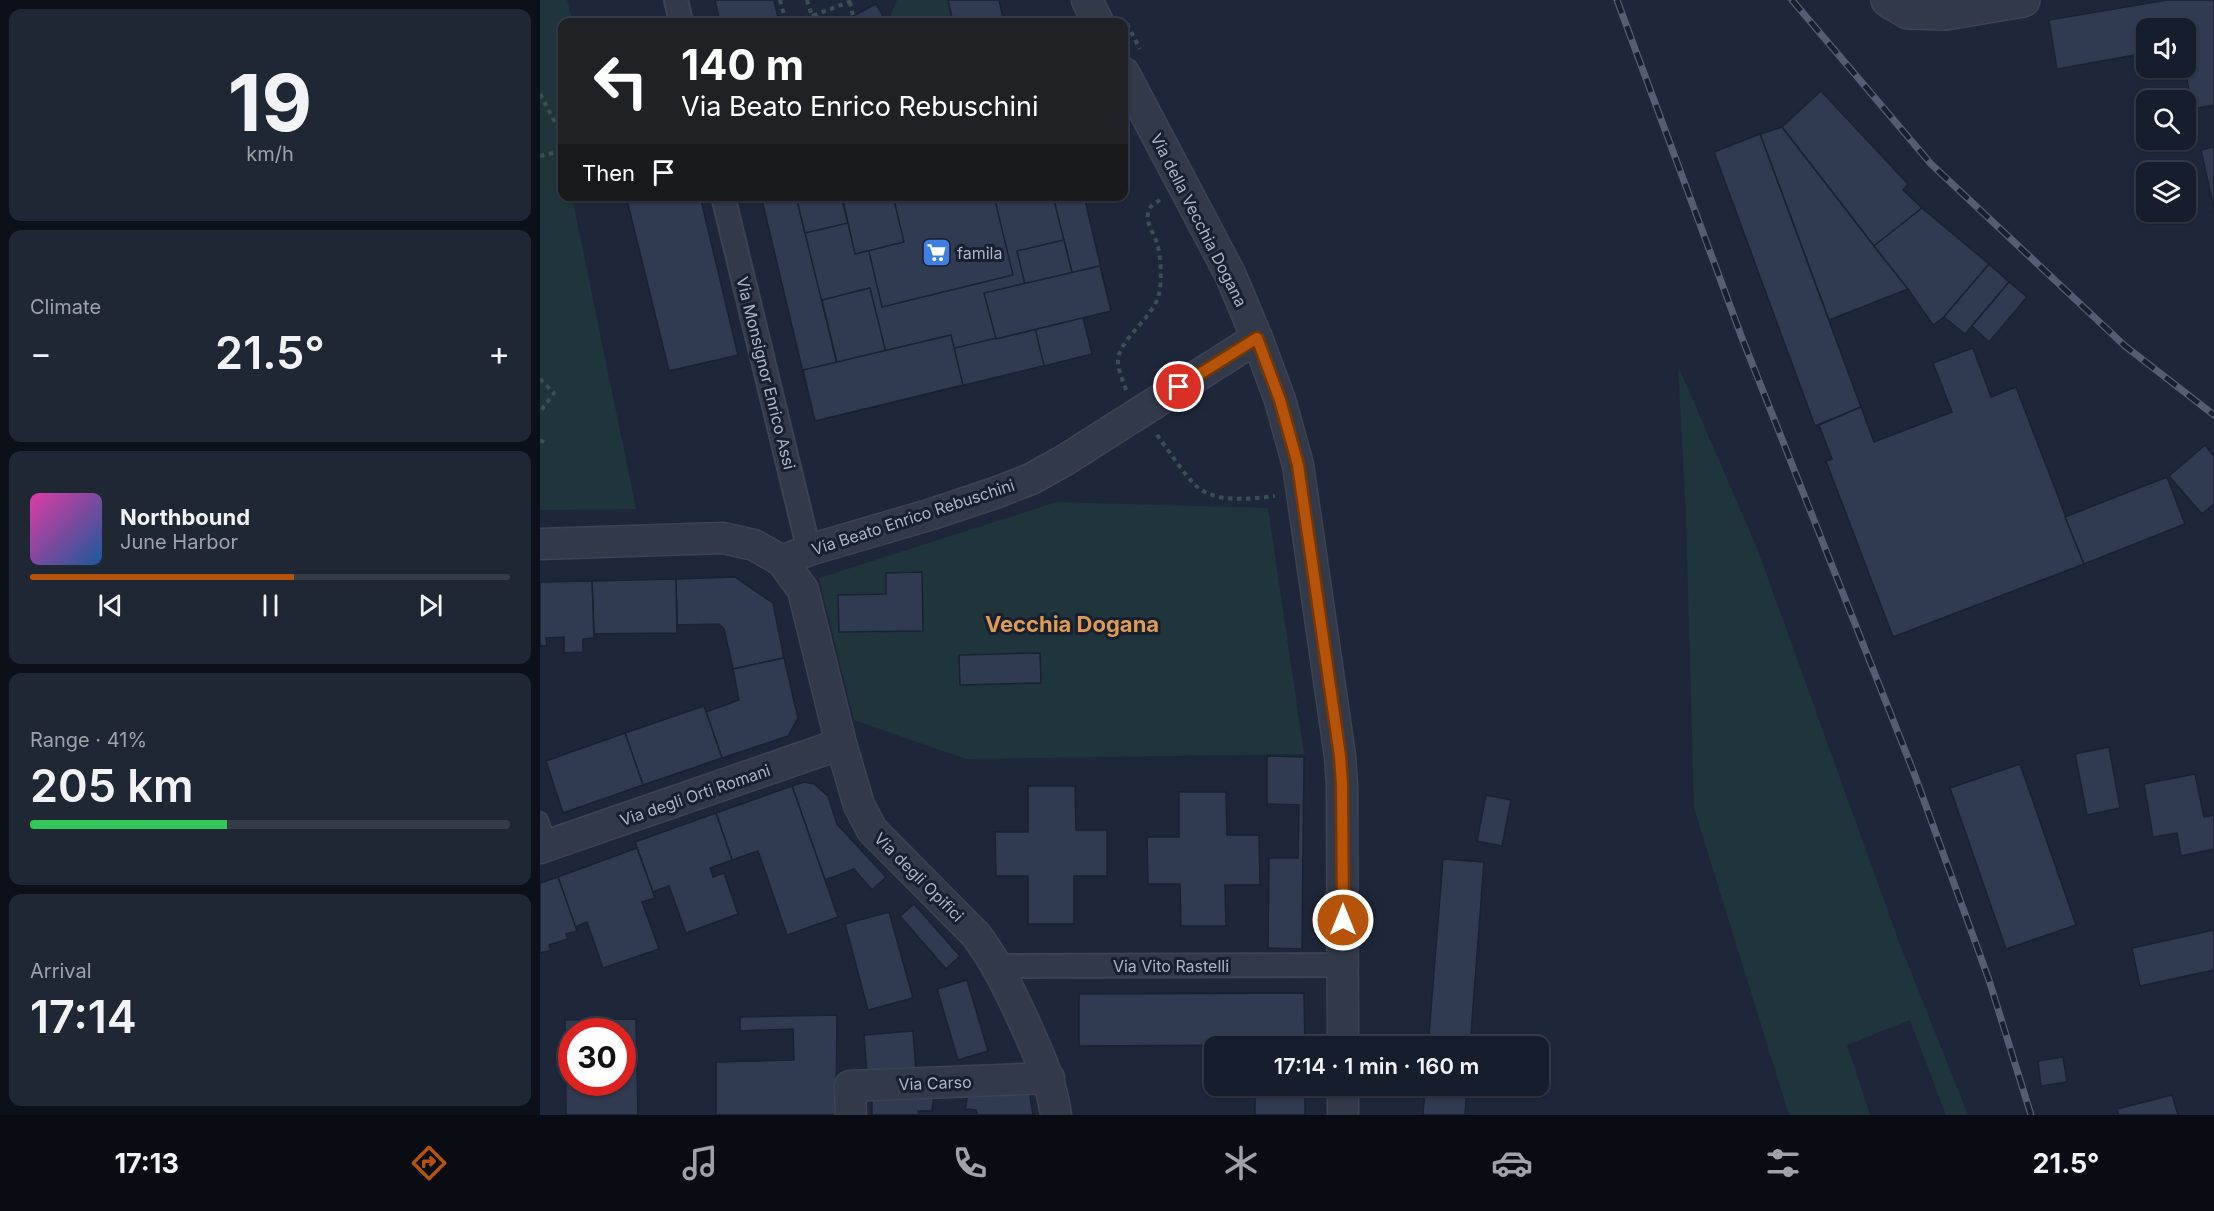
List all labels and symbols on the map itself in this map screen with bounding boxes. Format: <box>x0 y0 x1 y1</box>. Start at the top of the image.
street label: Via della Vecchia Dogana <box>1147 130 1251 310</box>
supermarket icon: famila <box>920 237 952 269</box>
place label: famila <box>957 243 1002 263</box>
street label: Via Monsignor Enrico Assi <box>732 275 800 471</box>
pin <box>1153 361 1204 412</box>
street label: Via Beato Enrico Rebuschini <box>809 475 1017 559</box>
district label: Vecchia Dogana <box>985 611 1159 637</box>
street label: Via degli Orti Romani <box>617 760 773 830</box>
street label: Via degli Opifici <box>870 828 968 926</box>
position arrow <box>1311 888 1375 952</box>
street label: Via Vito Rastelli <box>1113 956 1229 976</box>
speed limit sign: 30 <box>558 1018 636 1096</box>
street label: Via Carso <box>898 1072 972 1094</box>

